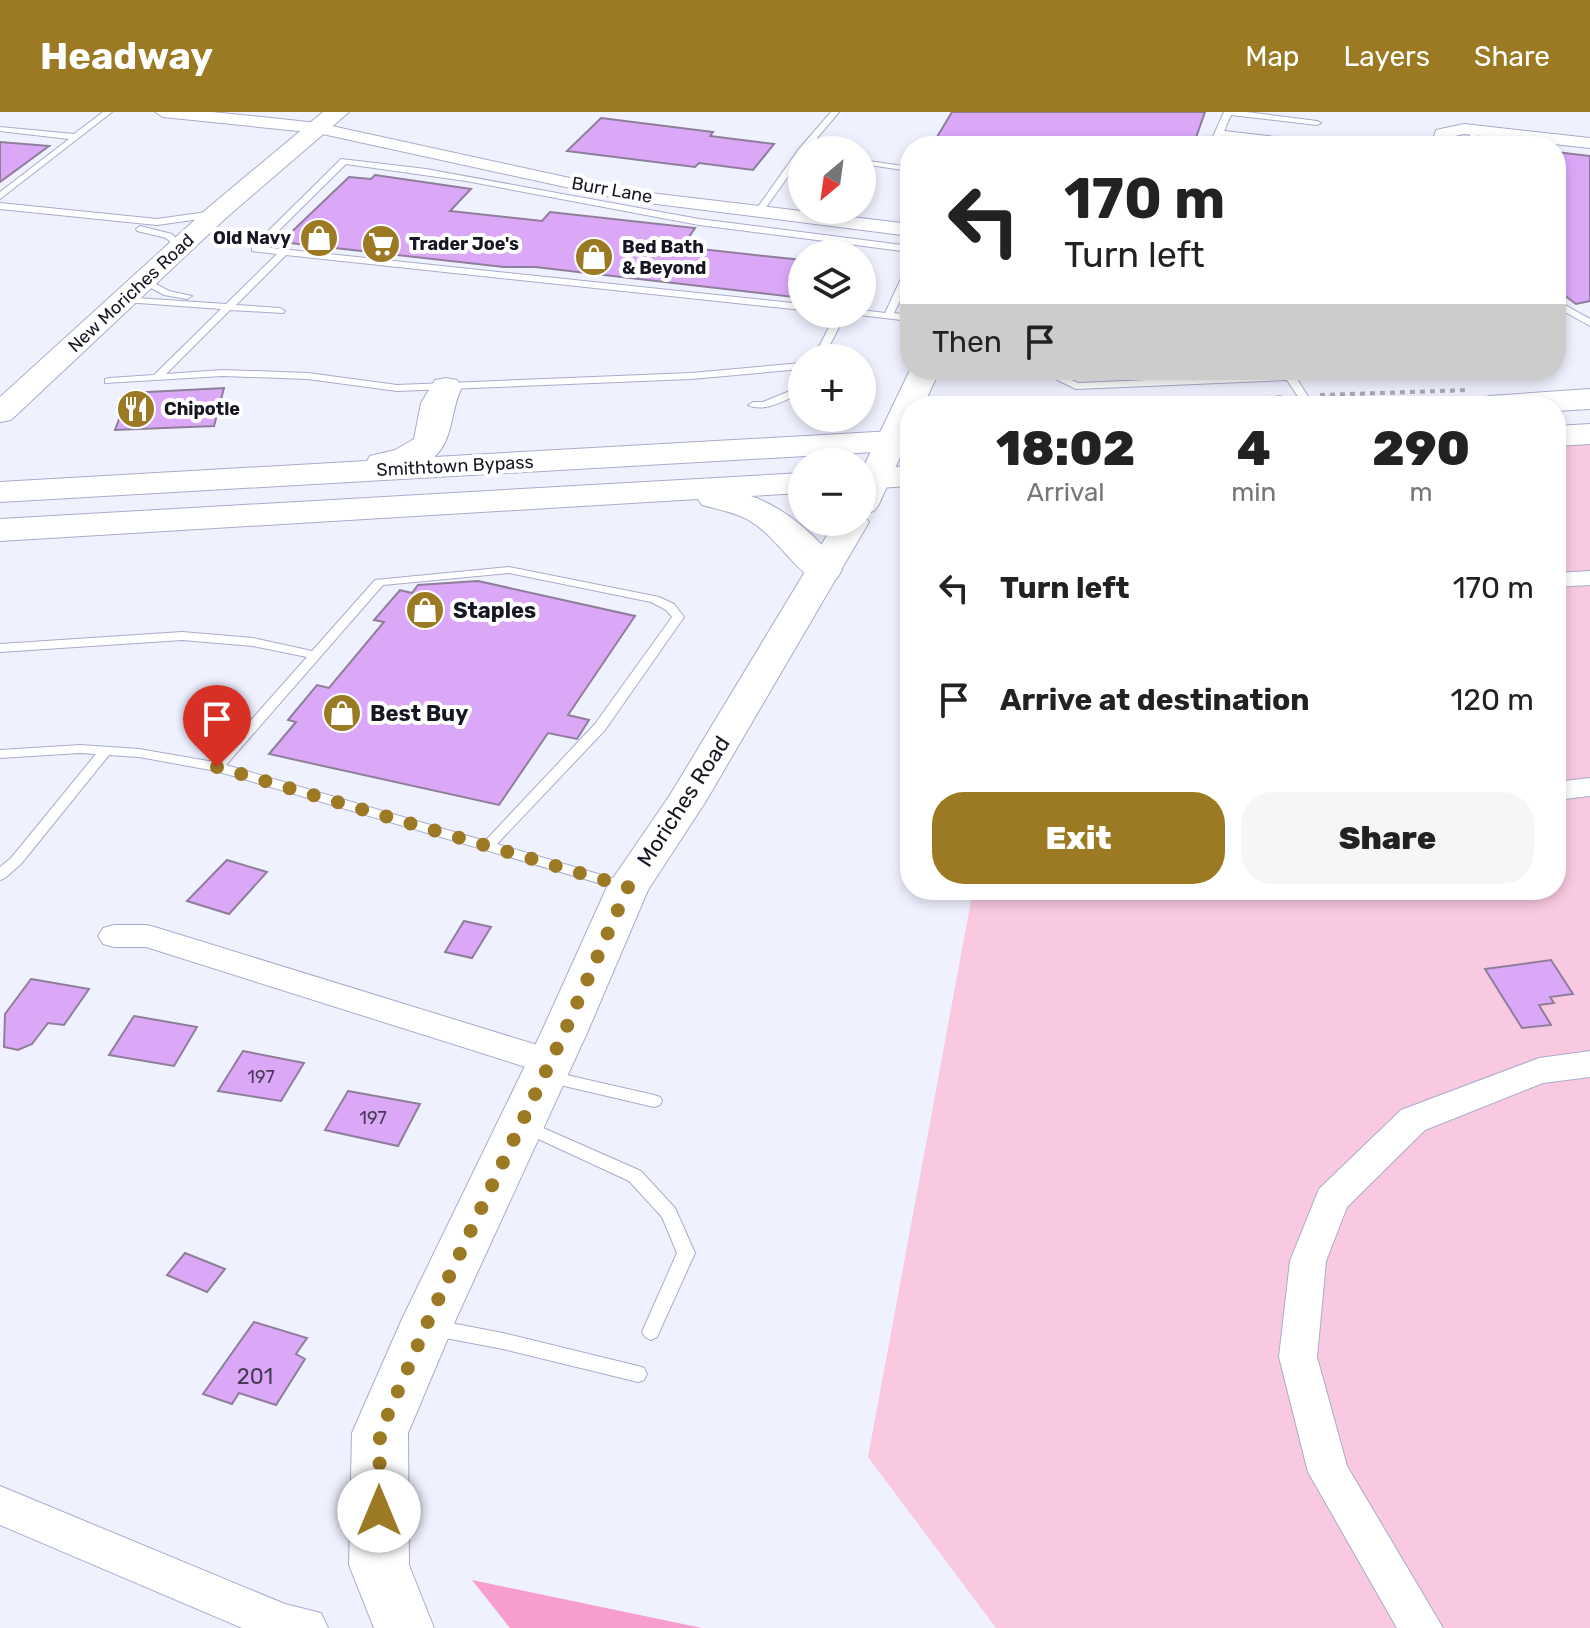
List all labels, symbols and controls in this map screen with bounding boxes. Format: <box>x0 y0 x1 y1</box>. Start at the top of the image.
text: Headway <box>40 33 213 79</box>
text: Map <box>1245 40 1300 73</box>
text: Layers <box>1344 40 1430 73</box>
text: Share <box>1474 40 1550 73</box>
north arrow <box>788 136 876 224</box>
map controls <box>788 136 876 536</box>
text: 170 m <box>1064 166 1225 232</box>
icon: left <box>932 168 1036 272</box>
street label: Burr Lane <box>570 172 654 208</box>
shop icon: Old Navy <box>298 217 340 259</box>
supermarket icon: Trader Joe's <box>360 223 402 265</box>
place label: Old Navy <box>213 227 291 249</box>
street label: New Moriches Road <box>64 229 198 357</box>
place label: Trader Joe's <box>409 233 519 255</box>
text: Turn left <box>1064 233 1205 276</box>
shop icon: Bed Bath & Beyond <box>573 236 615 278</box>
place label: Bed Bath & Beyond <box>622 236 706 279</box>
button: layers <box>788 240 876 328</box>
icon: arrive <box>1018 320 1062 364</box>
text: Then <box>932 324 1002 360</box>
button: + <box>788 344 876 432</box>
restaurant icon: Chipotle <box>115 388 157 430</box>
place label: Chipotle <box>164 398 240 420</box>
text: 18:02 <box>996 420 1135 477</box>
text: 4 <box>1237 420 1271 477</box>
text: 290 <box>1372 420 1470 477</box>
button: − <box>788 448 876 536</box>
street label: Smithtown Bypass <box>376 451 534 481</box>
text: Arrival <box>1027 477 1105 508</box>
text: min <box>1231 477 1276 508</box>
text: m <box>1410 477 1433 508</box>
icon: left <box>932 566 976 610</box>
text: Turn left <box>1000 570 1130 606</box>
text: 170 m <box>1453 570 1534 606</box>
shop icon: Staples <box>404 589 446 631</box>
place label: Staples <box>453 597 536 624</box>
icon: arrive <box>932 678 976 722</box>
text: Arrive at destination <box>1000 682 1310 718</box>
text: 120 m <box>1450 682 1534 718</box>
pin <box>183 685 251 767</box>
shop icon: Best Buy <box>321 692 363 734</box>
icon: arrive <box>195 697 239 741</box>
place label: Best Buy <box>370 700 468 727</box>
street label: Moriches Road <box>631 731 736 872</box>
button: Exit <box>932 792 1225 884</box>
button: Share <box>1241 792 1534 884</box>
house number: 197 <box>247 1066 275 1088</box>
house number: 197 <box>359 1107 387 1129</box>
house number: 201 <box>237 1363 273 1390</box>
position arrow <box>337 1469 421 1553</box>

